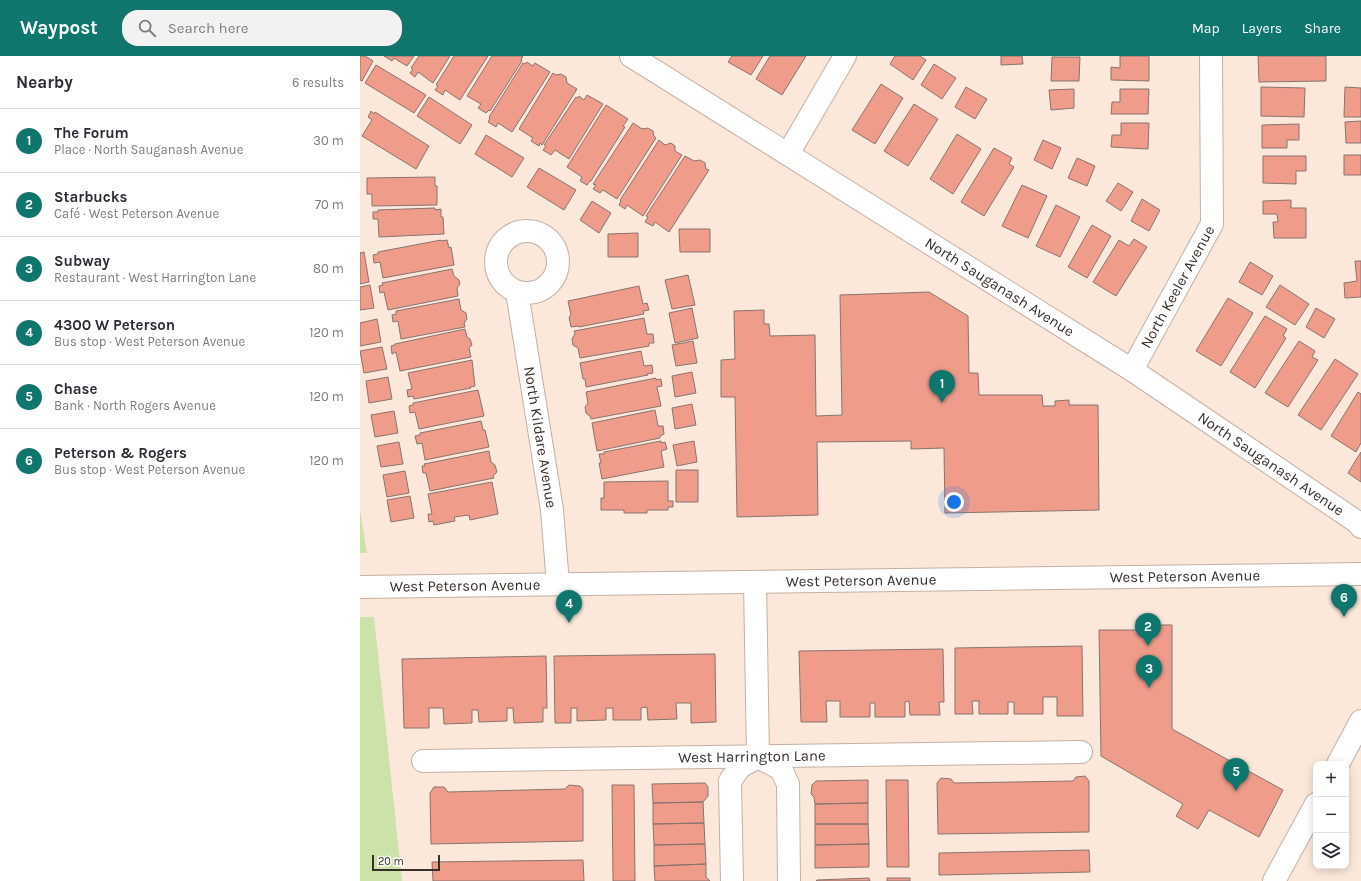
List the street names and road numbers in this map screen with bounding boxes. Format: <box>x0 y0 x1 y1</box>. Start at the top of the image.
street label: North Keeler Avenue <box>1137 222 1218 351</box>
street label: North Sauganash Avenue <box>922 234 1077 340</box>
street label: North Kildare Avenue <box>520 365 561 509</box>
street label: North Sauganash Avenue <box>1194 408 1348 520</box>
street label: West Peterson Avenue <box>1109 566 1260 586</box>
street label: West Peterson Avenue <box>786 571 936 590</box>
street label: West Peterson Avenue <box>390 576 540 596</box>
street label: West Harrington Lane <box>678 746 826 767</box>

